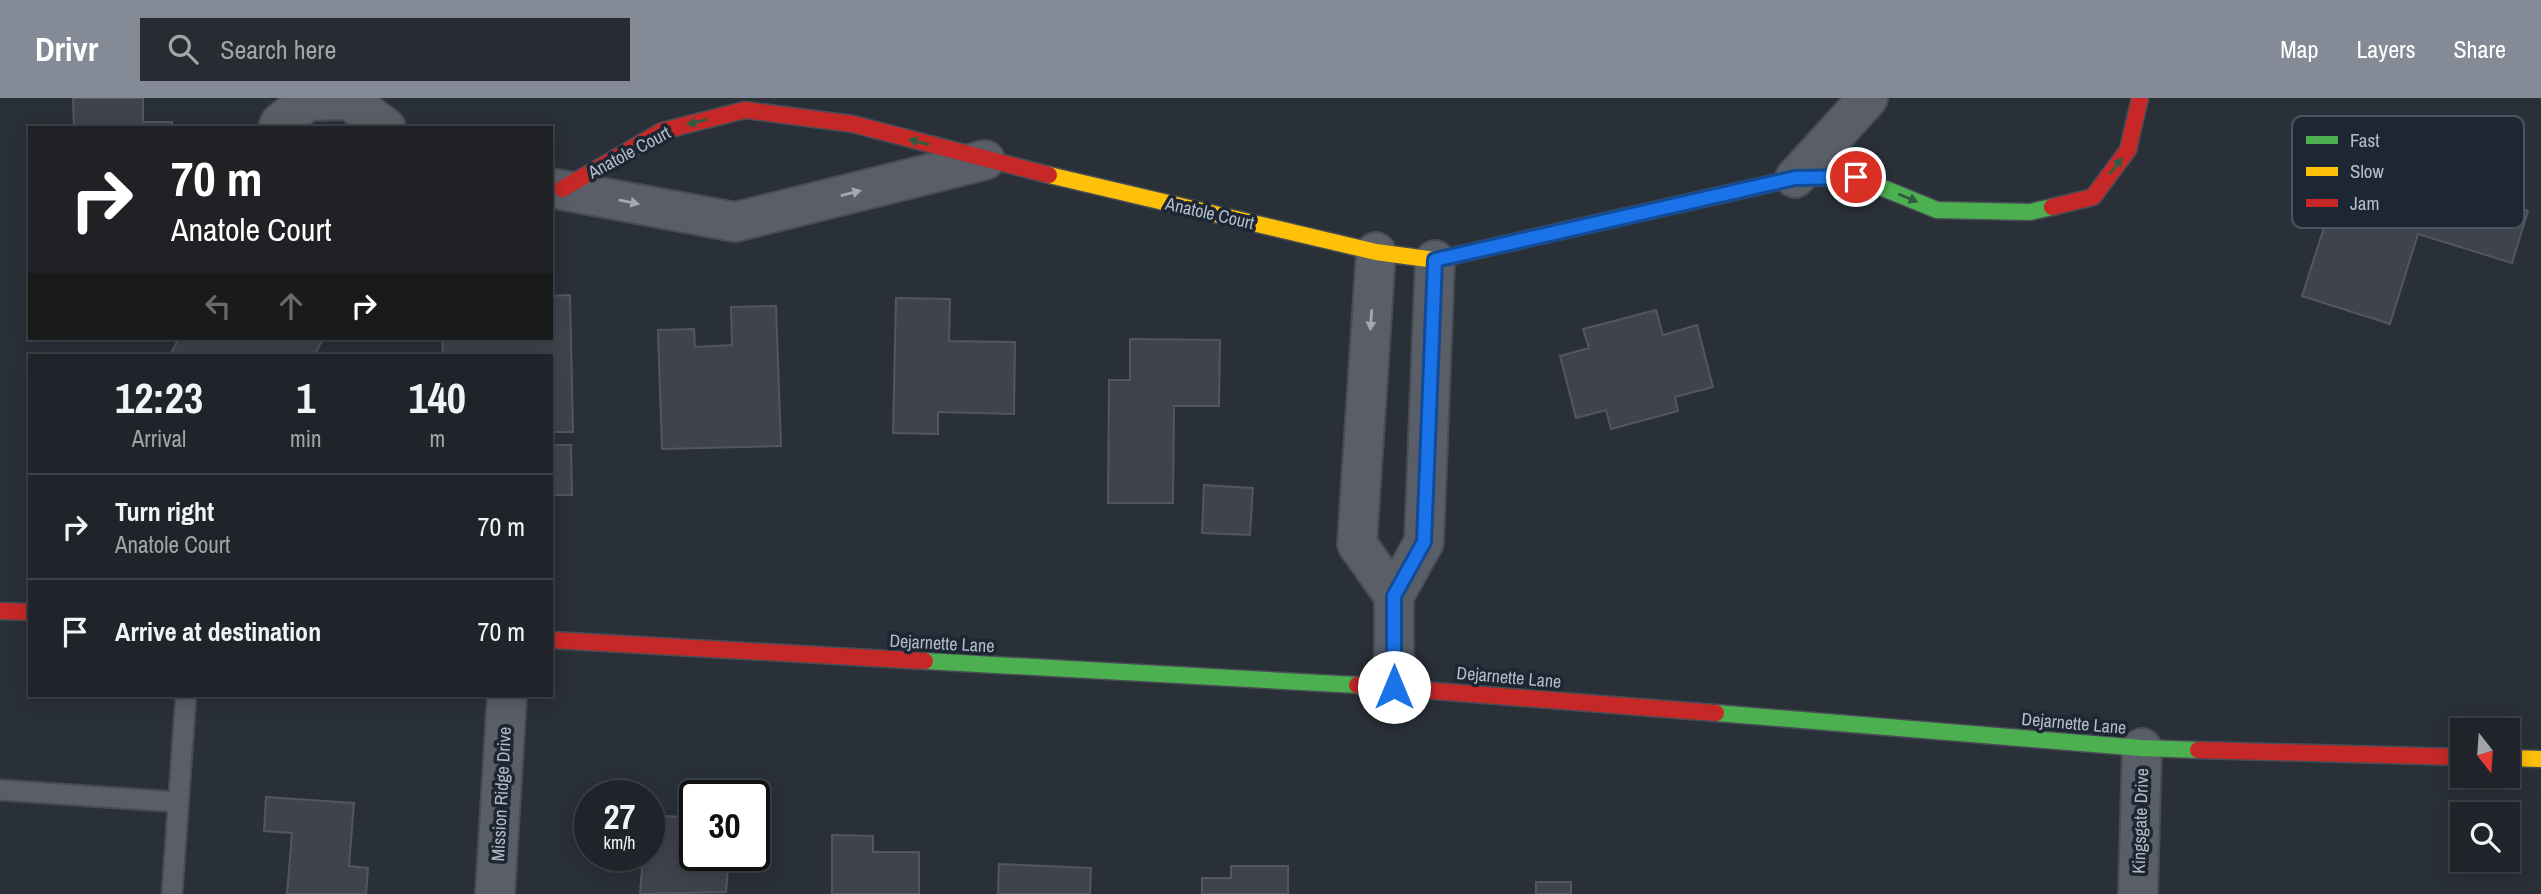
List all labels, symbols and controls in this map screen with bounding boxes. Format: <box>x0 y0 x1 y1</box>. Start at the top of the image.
search box <box>140 18 630 81</box>
text: Drivr <box>35 27 98 71</box>
icon: search <box>164 30 202 68</box>
text: Search here <box>220 32 336 67</box>
text: Map <box>2280 33 2318 65</box>
text: Layers <box>2356 33 2415 65</box>
text: Share <box>2453 33 2506 65</box>
legend <box>2292 116 2524 228</box>
one-way arrow <box>686 117 708 128</box>
street label: Anatole Court <box>582 120 675 185</box>
text: Fast <box>2350 127 2380 153</box>
one-way arrow <box>908 136 930 147</box>
text: 70 m <box>171 145 263 211</box>
pin <box>1826 147 1886 207</box>
icon: right <box>56 154 147 245</box>
one-way arrow <box>2109 157 2123 175</box>
icon: arrive <box>1837 158 1875 196</box>
text: Slow <box>2350 158 2385 184</box>
one-way arrow <box>840 187 862 198</box>
street label: Anatole Court <box>1162 190 1257 235</box>
text: Jam <box>2350 190 2379 216</box>
one-way arrow <box>1898 193 1919 204</box>
one-way arrow <box>618 196 640 207</box>
text: Anatole Court <box>171 208 331 251</box>
icon: left <box>199 287 237 325</box>
icon: ahead <box>272 287 310 325</box>
icon: right <box>345 287 383 325</box>
one-way arrow <box>1366 309 1377 331</box>
text: 12:23 <box>115 370 203 426</box>
text: 1 <box>296 370 315 426</box>
text: 140 <box>409 370 466 426</box>
text: Arrival <box>132 423 186 454</box>
text: min <box>290 423 322 454</box>
text: m <box>429 423 445 454</box>
text: Turn right <box>115 494 214 529</box>
icon: right <box>56 508 94 546</box>
text: 70 m <box>478 509 525 544</box>
text: Anatole Court <box>115 529 230 560</box>
icon: arrive <box>56 613 94 651</box>
text: Arrive at destination <box>115 614 321 649</box>
text: 70 m <box>478 614 525 649</box>
street label: Dejarnette Lane <box>889 628 995 658</box>
position arrow <box>1357 650 1431 724</box>
street label: Dejarnette Lane <box>1456 660 1562 694</box>
street label: Dejarnette Lane <box>2021 706 2127 740</box>
north arrow <box>2450 718 2520 788</box>
map controls <box>2450 718 2520 872</box>
street label: Mission Ridge Drive <box>485 726 517 862</box>
street label: Kingsgate Drive <box>2126 768 2154 874</box>
speed limit sign: 30 <box>679 780 770 871</box>
text: 27 <box>604 793 635 840</box>
button: search <box>2450 802 2520 872</box>
text: km/h <box>604 830 636 855</box>

